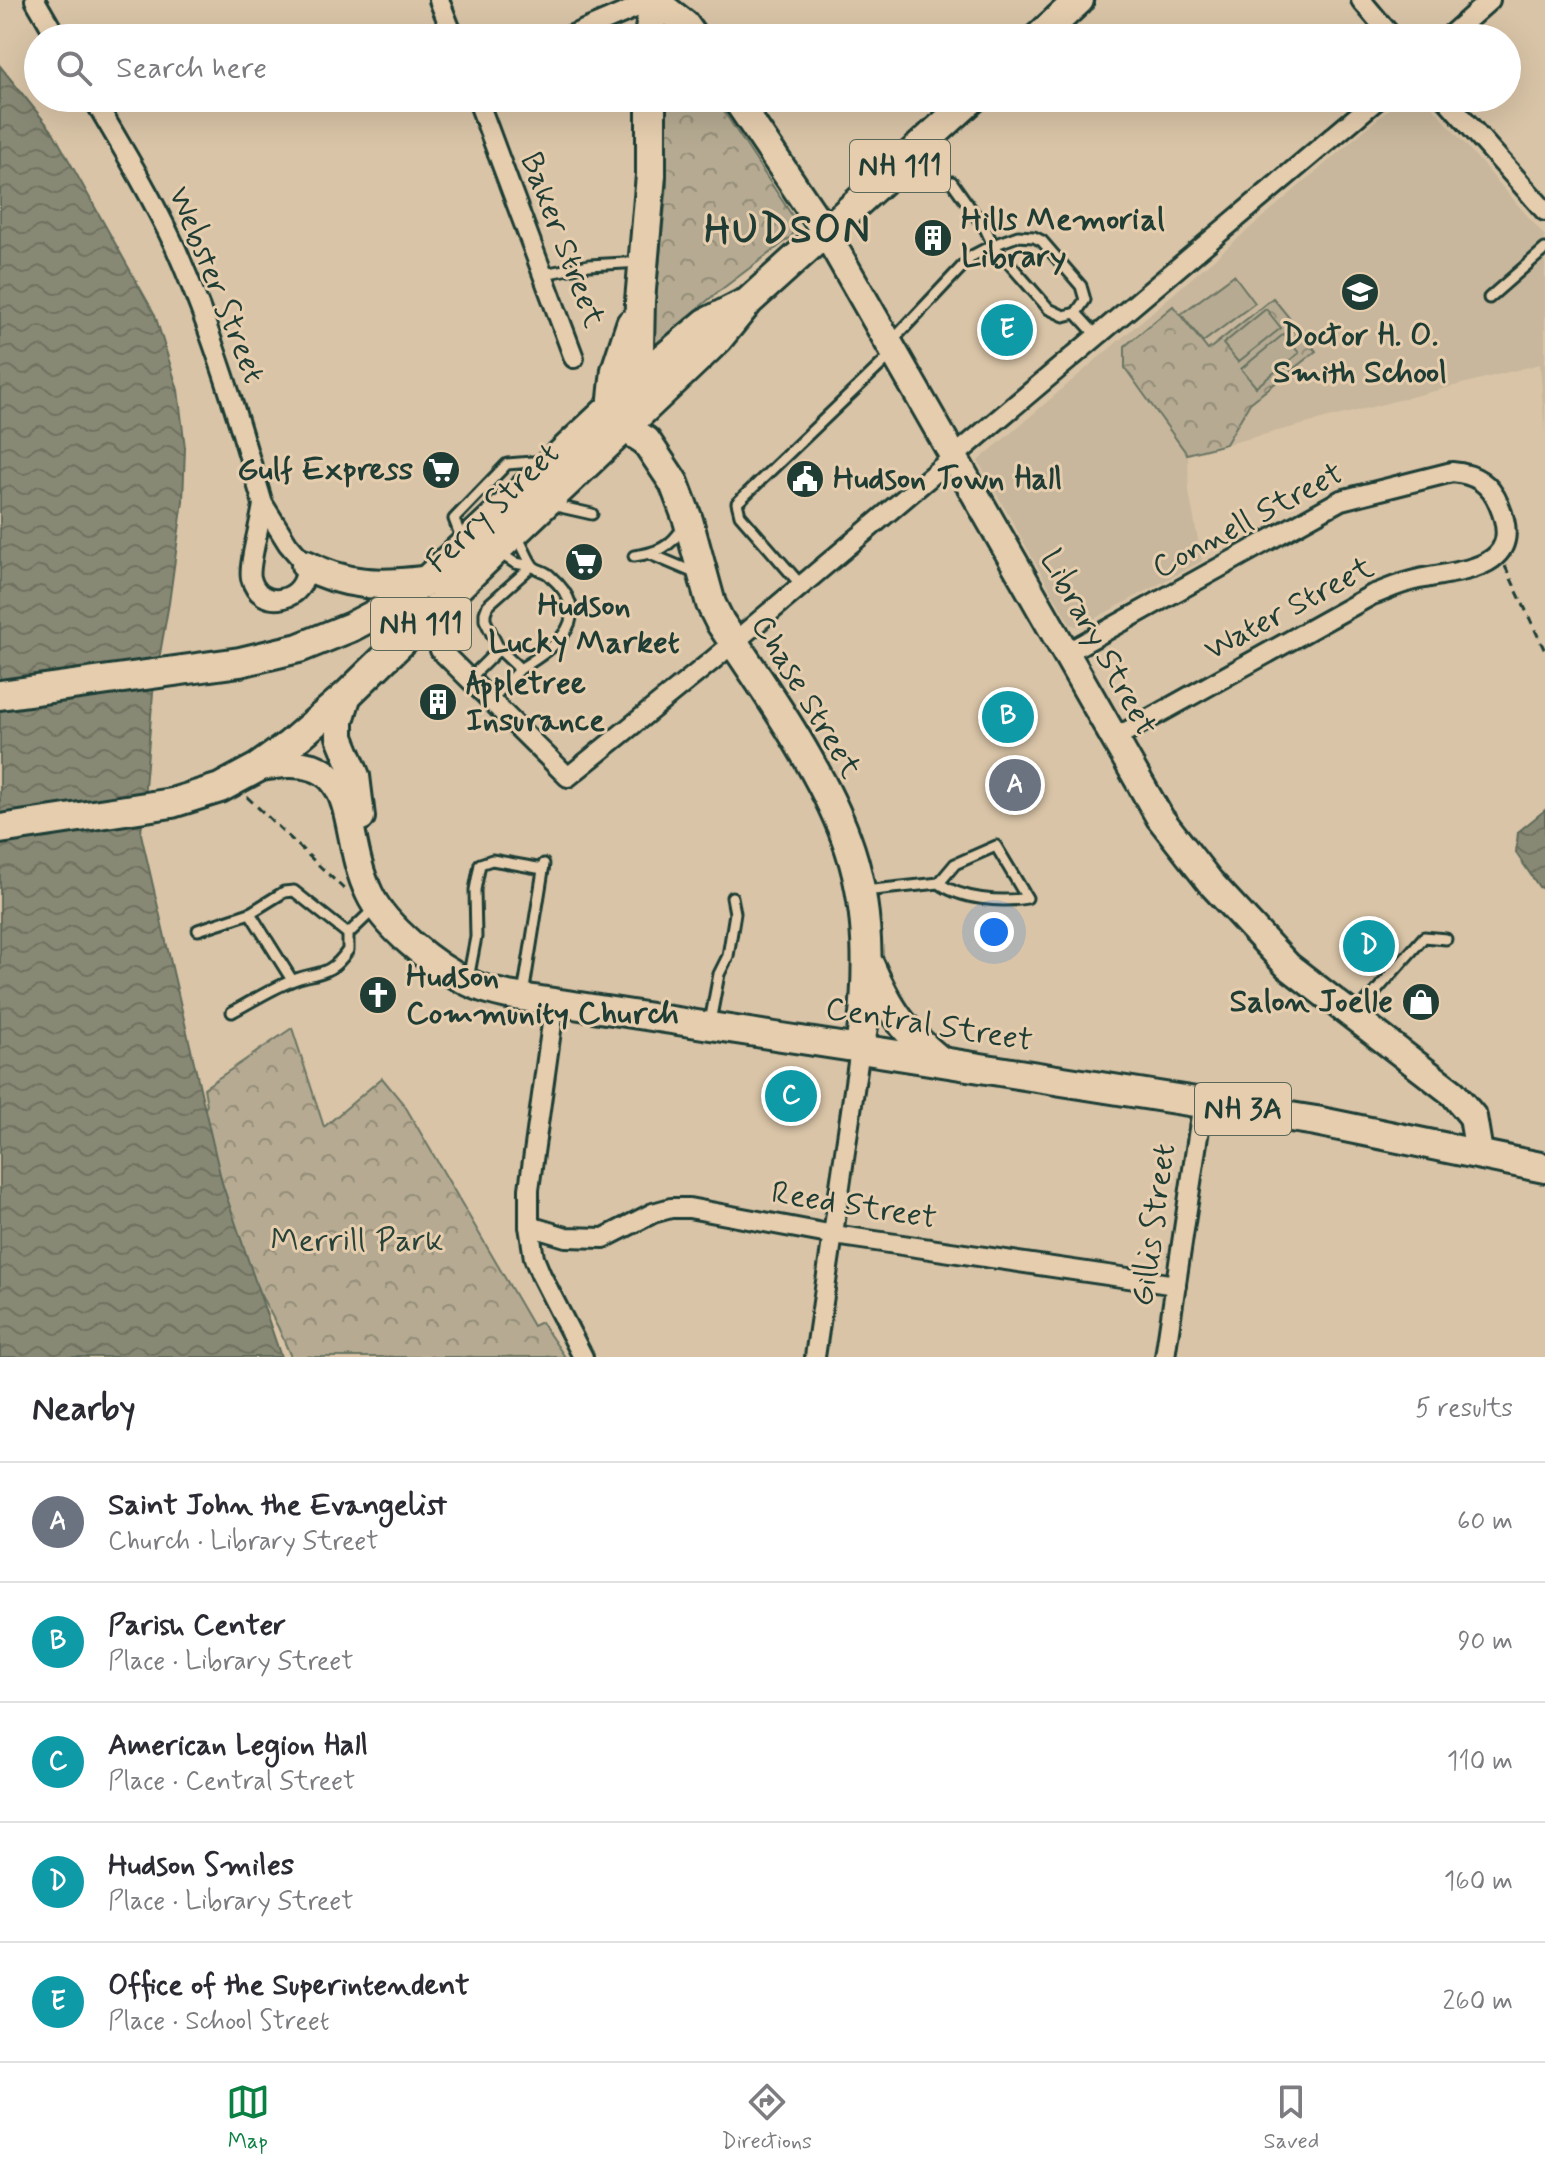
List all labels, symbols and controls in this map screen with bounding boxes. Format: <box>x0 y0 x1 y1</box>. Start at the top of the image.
search box <box>24 24 1521 112</box>
icon: search <box>52 46 96 90</box>
text: Search here <box>116 49 267 88</box>
road number: NH 111 <box>850 140 950 192</box>
street label: Baker Street <box>509 146 615 334</box>
street label: Webster Street <box>157 181 275 390</box>
place label: Hills Memorial Library <box>961 199 1165 278</box>
district label: HUDSON <box>704 205 872 257</box>
building icon: Hills Memorial Library <box>912 217 954 259</box>
school or university icon: Doctor H. O. Smith School <box>1339 271 1381 313</box>
pin: E <box>981 300 1033 360</box>
place label: Doctor H. O. Smith School <box>1273 315 1447 394</box>
street label: Ferry Street <box>417 434 569 582</box>
place label: Gulf Express <box>237 449 413 491</box>
supermarket icon: Gulf Express <box>420 449 462 491</box>
street label: Connell Street <box>1145 453 1351 589</box>
public building icon: Hudson Town Hall <box>784 458 826 500</box>
place label: Hudson Town Hall <box>833 458 1062 500</box>
supermarket icon: Hudson Lucky Market <box>563 541 605 583</box>
street label: Library Street <box>1029 542 1167 744</box>
street label: Water Street <box>1197 547 1381 671</box>
place label: Hudson Lucky Market <box>488 585 680 664</box>
road number: NH 111 <box>371 598 471 650</box>
street label: Chase Street <box>741 608 871 786</box>
place label: Appletree Insurance <box>466 663 605 742</box>
building icon: Appletree Insurance <box>417 681 459 723</box>
pin: B <box>982 687 1034 747</box>
pin: A <box>989 755 1041 815</box>
your location <box>974 912 1014 952</box>
pin: D <box>1343 916 1395 976</box>
place label: Hudson Community Church <box>406 956 679 1035</box>
church icon: Hudson Community Church <box>357 974 399 1016</box>
place label: Salon Joelle <box>1230 981 1393 1023</box>
shop icon: Salon Joelle <box>1400 981 1442 1023</box>
street label: Central Street <box>822 988 1036 1062</box>
pin: C <box>765 1066 817 1126</box>
road number: NH 3A <box>1195 1083 1291 1135</box>
street label: Gillis Street <box>1122 1141 1186 1309</box>
street label: Reed Street <box>768 1172 940 1240</box>
park label: Merrill Park <box>270 1220 444 1262</box>
text: Nearby <box>32 1387 136 1432</box>
text: 5 results <box>1415 1392 1513 1426</box>
text: Saint John the Evangelist <box>108 1486 447 1525</box>
text: A <box>49 1505 67 1539</box>
text: 60 m <box>1457 1505 1513 1539</box>
text: Church · Library Street <box>108 1525 379 1559</box>
text: Parish Center <box>108 1606 286 1645</box>
text: B <box>50 1625 66 1659</box>
text: 90 m <box>1458 1625 1513 1659</box>
text: Place · Library Street <box>108 1645 354 1679</box>
text: American Legion Hall <box>108 1726 368 1765</box>
text: C <box>49 1745 67 1779</box>
text: 110 m <box>1447 1745 1513 1779</box>
text: Place · Central Street <box>108 1765 355 1799</box>
text: Hudson Smiles <box>108 1846 294 1885</box>
text: D <box>49 1865 67 1899</box>
text: 160 m <box>1444 1865 1513 1899</box>
text: Place · Library Street <box>108 1885 354 1919</box>
text: Office of the Superintendent <box>108 1966 470 2005</box>
text: E <box>50 1985 66 2019</box>
text: 260 m <box>1443 1985 1513 2019</box>
text: Place · School Street <box>108 2005 330 2039</box>
tab: Map <box>226 2080 270 2156</box>
tab: Directions <box>721 2080 812 2156</box>
tab: Saved <box>1264 2080 1319 2156</box>

